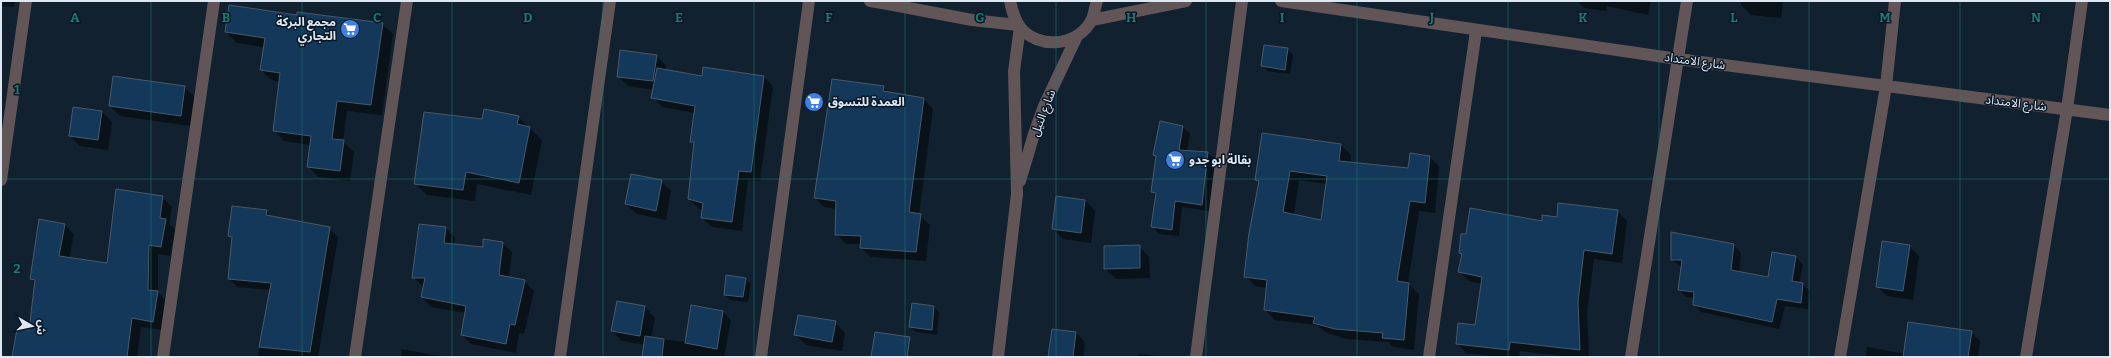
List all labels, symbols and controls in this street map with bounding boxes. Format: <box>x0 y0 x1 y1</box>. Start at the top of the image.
text: A <box>70 10 80 25</box>
text: B <box>222 10 230 25</box>
text: C <box>373 10 381 25</box>
text: D <box>523 10 533 25</box>
text: E <box>675 10 683 25</box>
text: F <box>825 10 833 25</box>
text: G <box>975 10 985 25</box>
text: H <box>1126 10 1136 25</box>
text: I <box>1280 10 1285 25</box>
text: J <box>1429 10 1435 25</box>
text: K <box>1578 10 1588 25</box>
text: L <box>1730 10 1738 25</box>
text: M <box>1879 10 1891 25</box>
text: N <box>2031 10 2041 25</box>
place label: مجمع البركة التجاري <box>276 15 336 46</box>
supermarket icon: مجمع البركة التجاري <box>339 18 361 40</box>
street label: شارع الامتداد <box>1663 50 1726 74</box>
text: 1 <box>14 82 20 97</box>
street label: شارع النيل <box>1028 88 1060 139</box>
supermarket icon: العمدة للتسوق <box>803 91 825 113</box>
street label: شارع الامتداد <box>1984 92 2047 116</box>
place label: العمدة للتسوق <box>828 95 905 109</box>
supermarket icon: بقالة ابو جدو <box>1164 149 1186 171</box>
place label: بقالة ابو جدو <box>1189 153 1251 167</box>
text: 2 <box>13 261 21 276</box>
north arrow <box>12 306 52 346</box>
text: ش <box>34 319 49 336</box>

